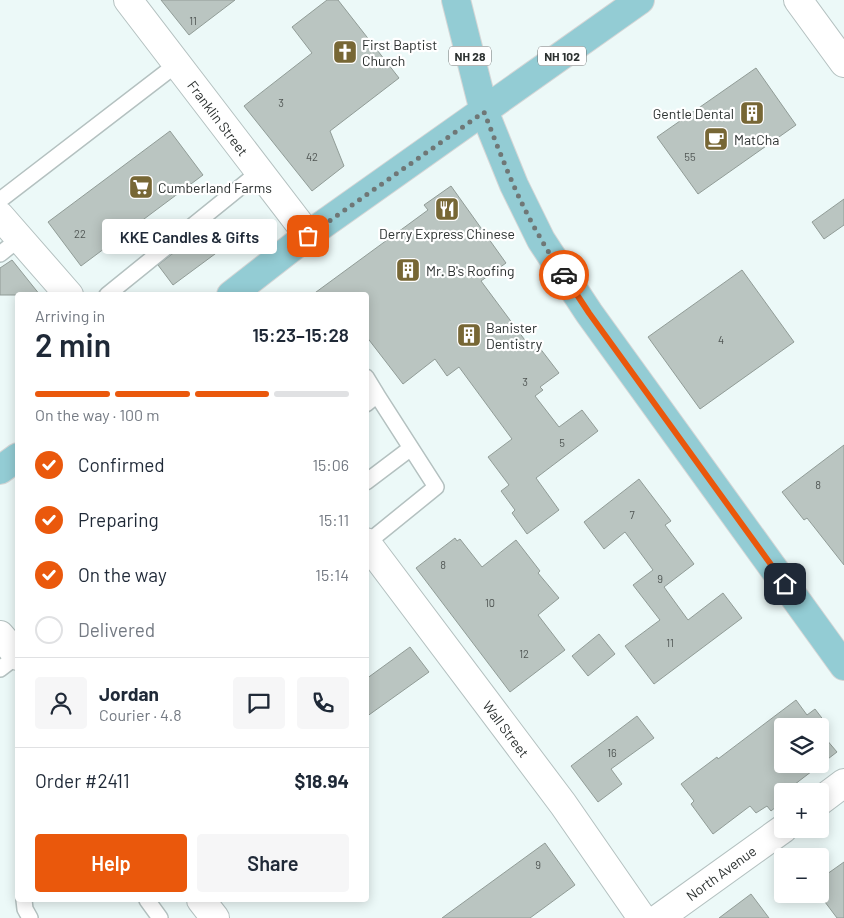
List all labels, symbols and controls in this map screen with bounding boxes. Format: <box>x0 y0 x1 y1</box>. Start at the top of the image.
house number: 11 <box>189 14 197 27</box>
place label: First Baptist Church <box>362 36 437 69</box>
church icon: First Baptist Church <box>332 39 358 65</box>
road number: NH 28 <box>449 46 491 66</box>
road number: NH 102 <box>538 46 586 66</box>
street label: Franklin Street <box>184 77 252 159</box>
house number: 3 <box>278 96 284 109</box>
building icon: Gentle Dental <box>739 100 765 126</box>
place label: Gentle Dental <box>653 105 734 122</box>
cafe icon: MatCha <box>703 126 729 152</box>
place label: MatCha <box>734 131 779 148</box>
house number: 42 <box>306 150 318 163</box>
house number: 55 <box>684 150 696 163</box>
supermarket icon: Cumberland Farms <box>128 174 154 200</box>
place label: Cumberland Farms <box>158 179 272 196</box>
restaurant icon: Derry Express Chinese <box>434 196 460 222</box>
pin <box>287 215 329 257</box>
callout: KKE Candles & Gifts <box>103 218 278 254</box>
icon: bag <box>294 222 322 250</box>
place label: Derry Express Chinese <box>379 225 515 242</box>
house number: 22 <box>74 227 86 240</box>
text: KKE Candles & Gifts <box>120 227 259 246</box>
courier <box>539 250 589 300</box>
building icon: Mr. B's Roofing <box>395 257 421 283</box>
icon: car <box>550 261 578 289</box>
place label: Mr. B's Roofing <box>426 262 515 279</box>
text: Arriving in <box>35 306 105 325</box>
place label: Banister Dentistry <box>486 319 543 352</box>
building icon: Banister Dentistry <box>456 322 482 348</box>
text: 15:23–15:28 <box>252 323 349 346</box>
text: 2 min <box>35 325 111 363</box>
house number: 4 <box>718 333 724 346</box>
house number: 3 <box>522 375 528 388</box>
text: On the way · 100 m <box>35 405 160 424</box>
house number: 5 <box>559 436 565 449</box>
icon: check <box>35 451 63 479</box>
text: Confirmed <box>78 453 165 476</box>
text: 15:06 <box>312 455 349 474</box>
house number: 8 <box>815 478 821 491</box>
icon: check <box>35 506 63 534</box>
text: Preparing <box>78 508 159 531</box>
house number: 7 <box>629 508 635 521</box>
text: 15:11 <box>319 510 349 529</box>
house number: 8 <box>440 558 446 571</box>
icon: check <box>35 561 63 589</box>
text: On the way <box>78 563 167 586</box>
pin <box>764 563 806 605</box>
text: 15:14 <box>315 565 349 584</box>
icon: home <box>771 570 799 598</box>
house number: 9 <box>657 572 663 585</box>
house number: 10 <box>485 596 495 609</box>
text: Delivered <box>78 618 155 641</box>
house number: 11 <box>666 636 674 649</box>
house number: 12 <box>519 647 529 660</box>
button: person <box>35 677 87 729</box>
button: chat <box>233 677 285 729</box>
button: phone <box>297 677 349 729</box>
text: Jordan <box>99 682 159 705</box>
street label: Wall Street <box>479 697 533 761</box>
text: Courier · 4.8 <box>99 705 182 724</box>
map controls <box>774 718 829 903</box>
button: layers <box>774 718 829 773</box>
house number: 16 <box>607 746 617 759</box>
text: Order #2411 <box>35 769 130 792</box>
text: $18.94 <box>294 769 349 792</box>
button: + <box>774 783 829 838</box>
button: Help <box>35 834 187 892</box>
button: Share <box>197 834 349 892</box>
street label: North Avenue <box>683 842 759 904</box>
button: − <box>774 848 829 903</box>
house number: 9 <box>535 858 541 871</box>

